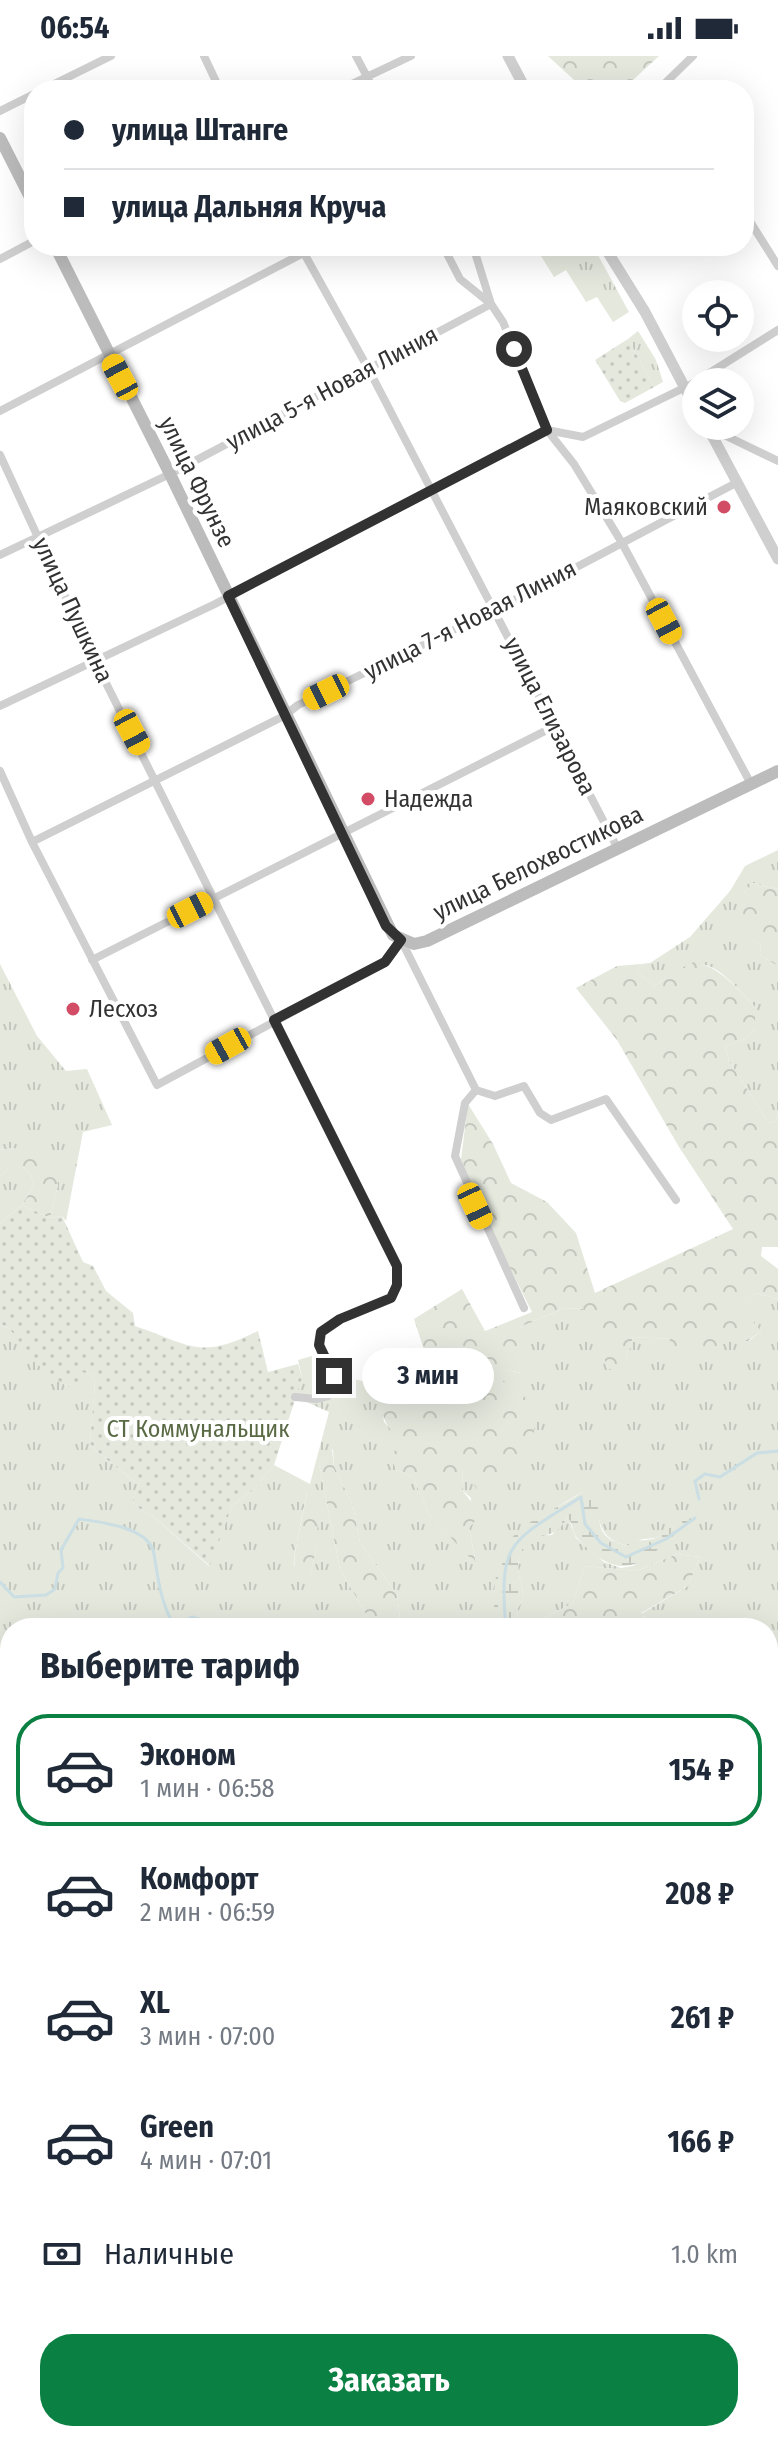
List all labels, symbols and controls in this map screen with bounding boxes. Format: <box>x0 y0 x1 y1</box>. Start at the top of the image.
text: 06:54 <box>40 10 109 46</box>
text: улица Штанге <box>112 112 288 148</box>
text: улица Дальняя Круча <box>112 189 387 225</box>
map controls <box>682 280 754 440</box>
button: locate <box>682 280 754 352</box>
street label: улица 5-я Новая Линия <box>221 320 443 456</box>
route start <box>496 331 532 367</box>
car <box>98 350 142 404</box>
button: layers <box>682 368 754 440</box>
street label: улица Фрунзе <box>153 412 241 552</box>
place label: Маяковский <box>584 493 708 521</box>
marker: Маяковский <box>715 498 733 516</box>
street label: улица Пушкина <box>27 533 119 687</box>
street label: улица 7-я Новая Линия <box>359 554 581 686</box>
car <box>642 594 686 648</box>
street label: улица Елизарова <box>498 632 602 800</box>
car <box>299 671 353 713</box>
car <box>110 705 154 759</box>
place label: Надежда <box>384 785 473 813</box>
marker: Надежда <box>359 790 377 808</box>
street label: улица Белохвостикова <box>429 800 647 926</box>
car <box>163 888 217 932</box>
place label: Лесхоз <box>89 995 158 1023</box>
marker: Лесхоз <box>64 1000 82 1018</box>
car <box>201 1024 255 1068</box>
car <box>454 1179 496 1233</box>
callout: 3 мин <box>362 1348 494 1404</box>
route end <box>316 1358 352 1394</box>
text: 3 мин <box>397 1360 459 1391</box>
park label: СТ Коммунальщик <box>106 1415 290 1443</box>
text: Выберите тариф <box>40 1644 300 1688</box>
icon: car <box>44 1734 116 1806</box>
text: Эконом <box>140 1737 236 1773</box>
text: 154 ₽ <box>669 1752 734 1788</box>
text: 1 мин · 06:58 <box>140 1773 275 1804</box>
icon: car <box>44 1858 116 1930</box>
text: Комфорт <box>140 1861 258 1897</box>
text: 208 ₽ <box>665 1876 734 1912</box>
text: 2 мин · 06:59 <box>140 1897 275 1928</box>
icon: car <box>44 1982 116 2054</box>
text: XL <box>140 1985 170 2021</box>
text: 261 ₽ <box>671 2000 734 2036</box>
text: 3 мин · 07:00 <box>140 2021 275 2052</box>
icon: car <box>44 2106 116 2178</box>
text: Green <box>140 2109 214 2145</box>
text: 166 ₽ <box>667 2124 734 2160</box>
text: 4 мин · 07:01 <box>140 2145 272 2176</box>
icon: cash <box>40 2232 84 2276</box>
text: Наличные <box>104 2236 234 2272</box>
text: 1.0 km <box>671 2239 738 2270</box>
button: Заказать <box>40 2334 738 2426</box>

